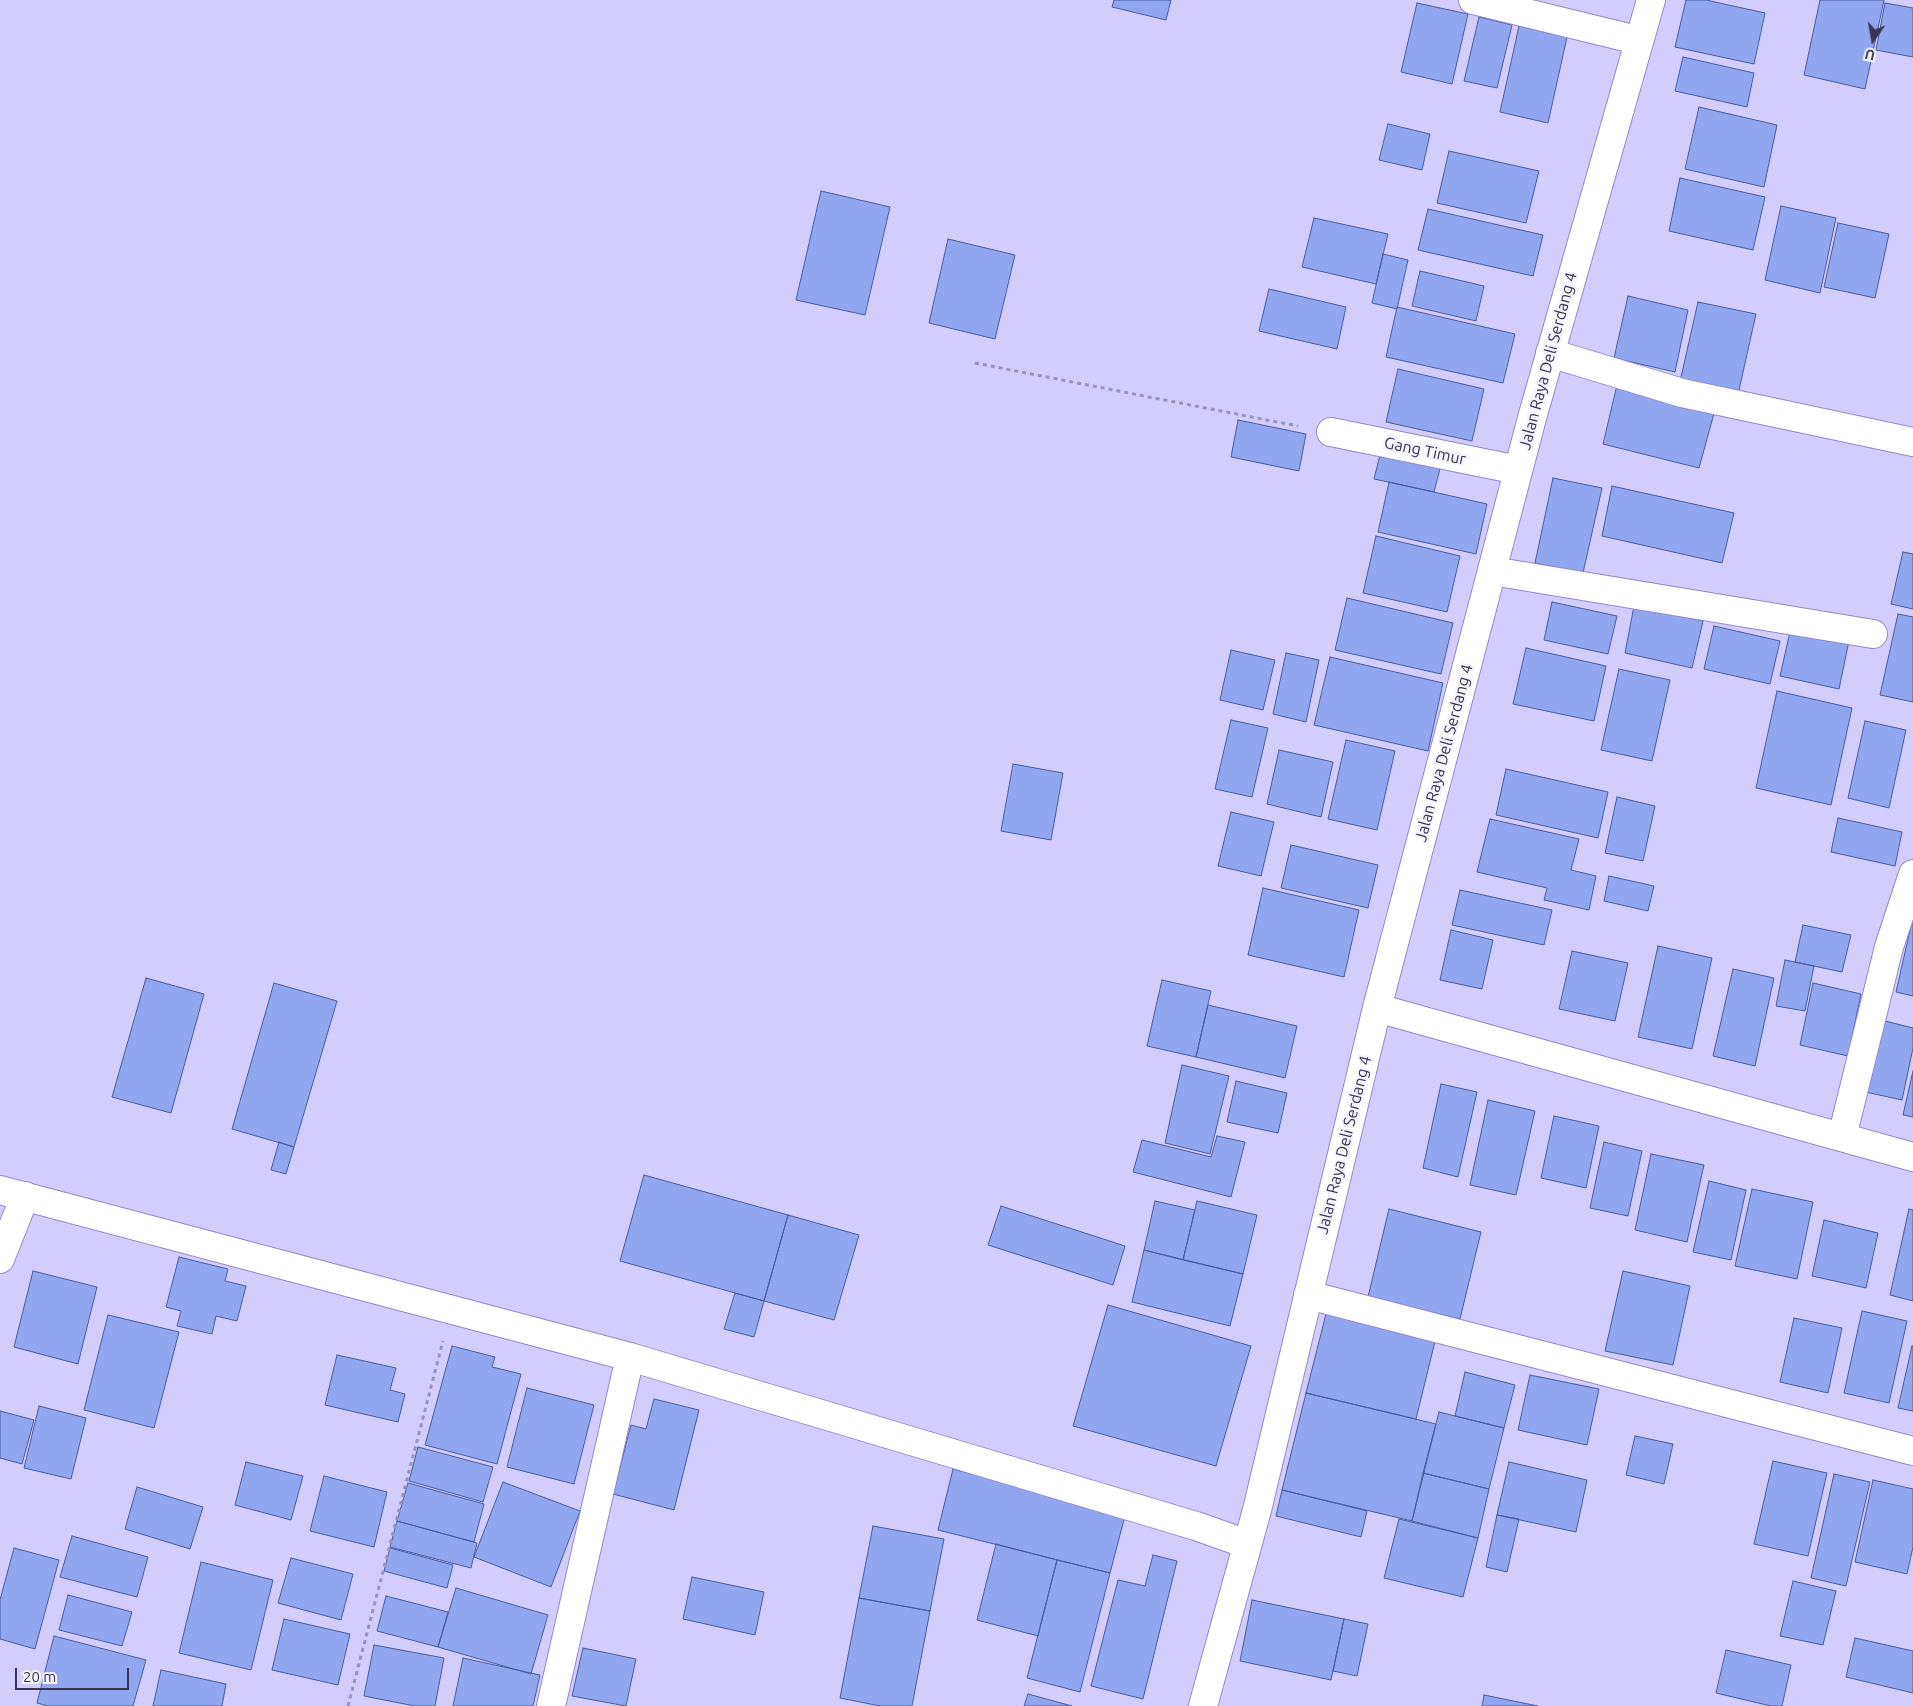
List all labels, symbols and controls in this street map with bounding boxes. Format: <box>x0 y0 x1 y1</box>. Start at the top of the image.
north arrow <box>1848 15 1898 65</box>
text: U <box>1863 46 1876 64</box>
street label: Jalan Raya Deli Serdang 4 <box>1515 270 1581 452</box>
street label: Gang Timur <box>1382 433 1468 469</box>
street label: Jalan Raya Deli Serdang 4 <box>1411 662 1477 844</box>
street label: Jalan Raya Deli Serdang 4 <box>1313 1054 1375 1236</box>
scale bar <box>18 1658 131 1690</box>
text: 20 m <box>23 1668 56 1685</box>

